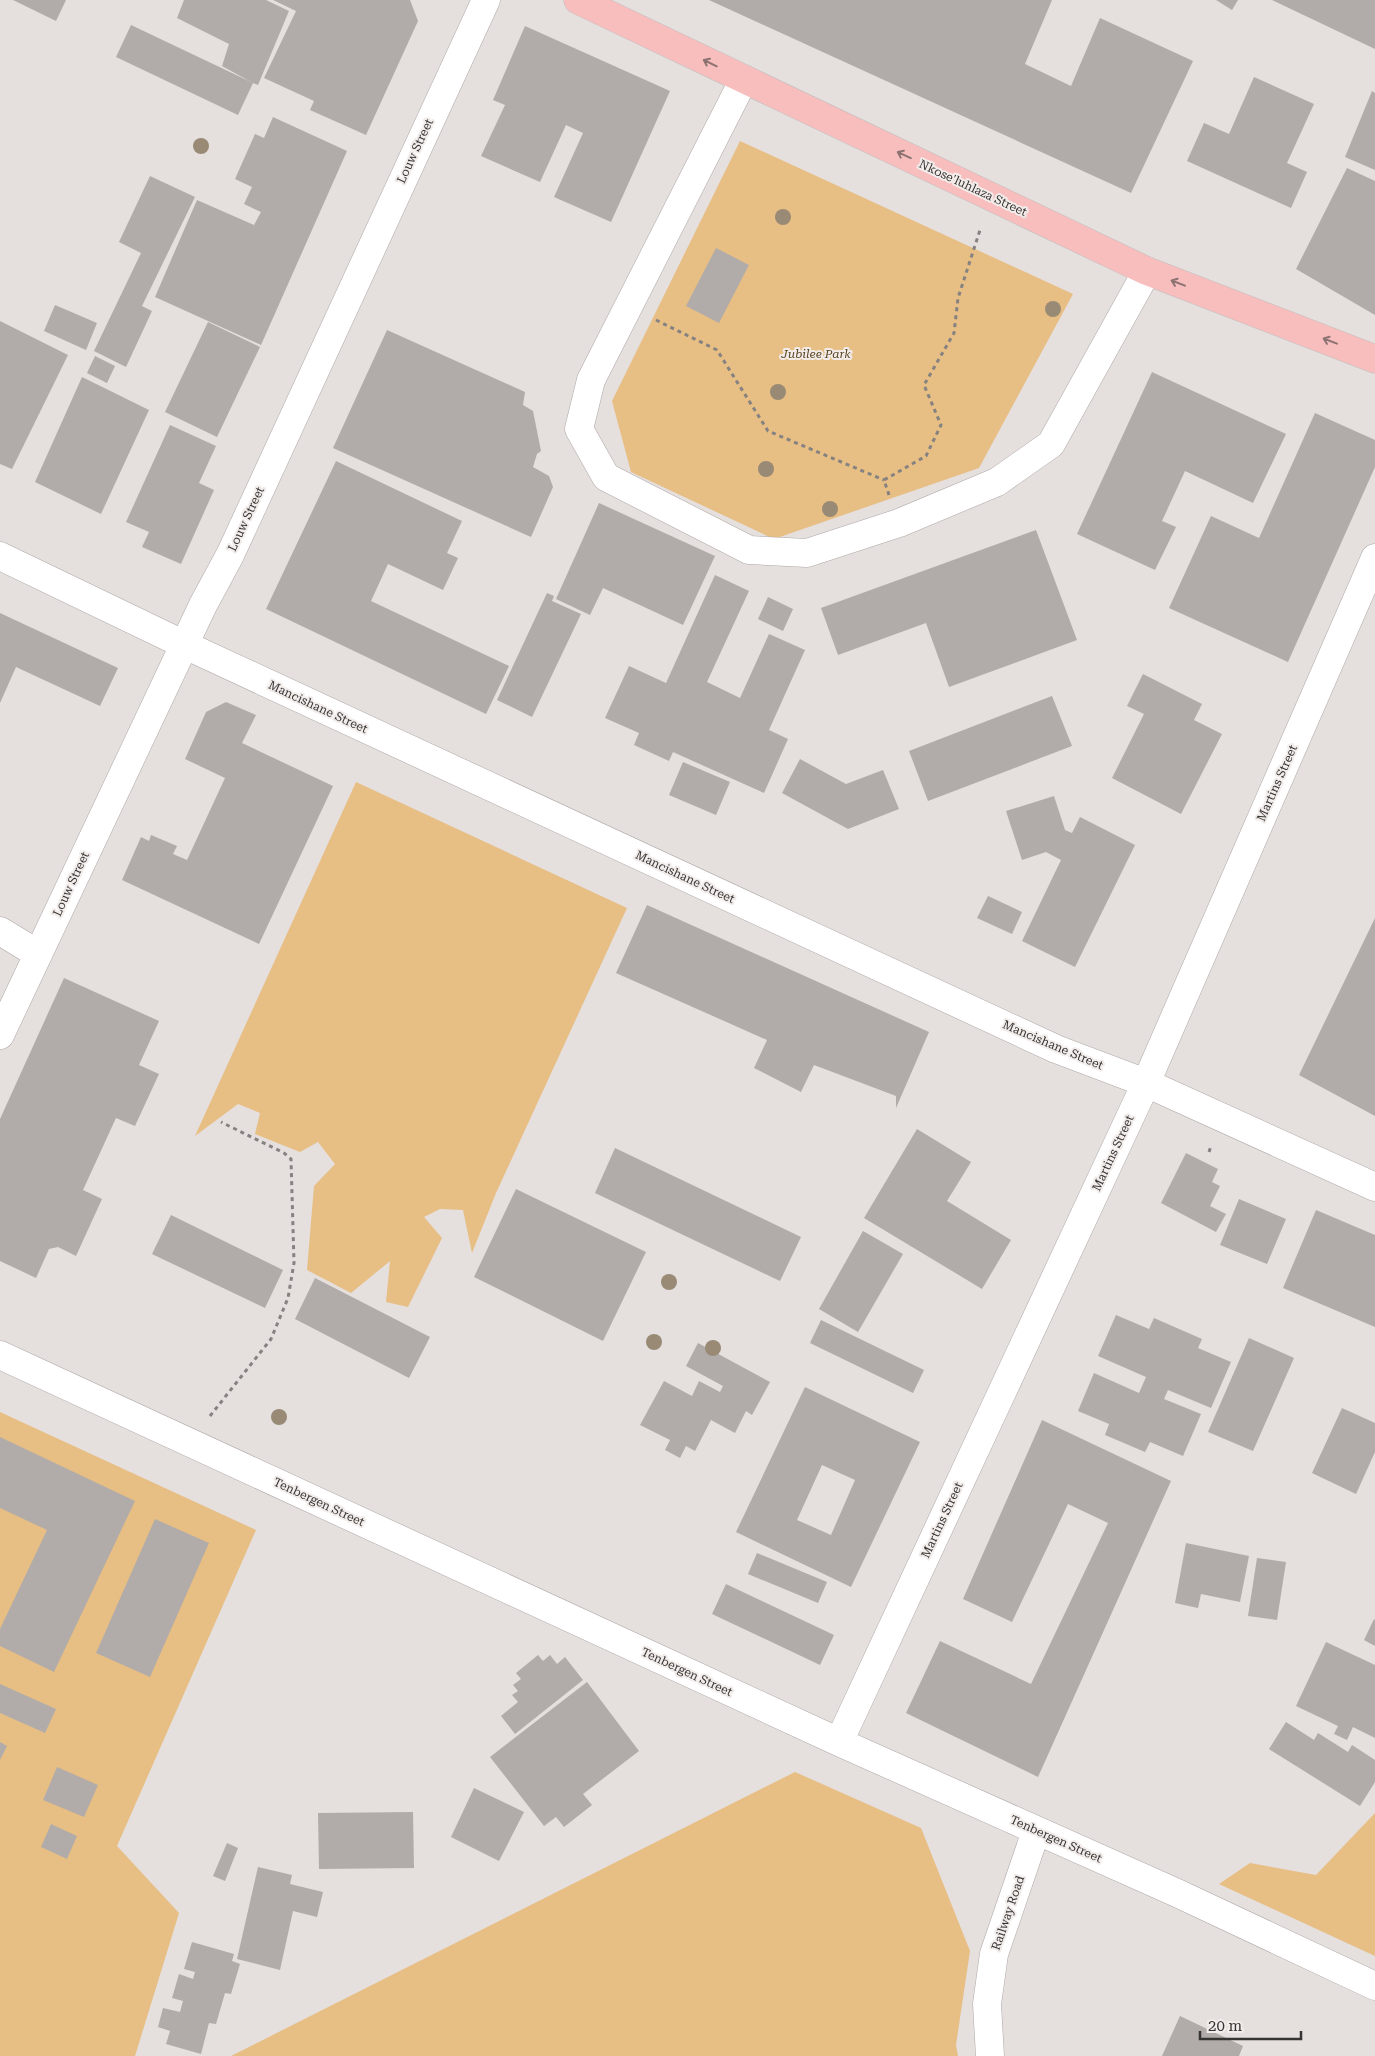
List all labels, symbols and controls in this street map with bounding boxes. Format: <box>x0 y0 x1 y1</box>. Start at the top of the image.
one-way arrow <box>702 57 717 67</box>
street label: Louw Street <box>394 116 436 186</box>
one-way arrow <box>897 149 912 159</box>
street label: Nkose'luhlaza Street <box>917 157 1030 219</box>
one-way arrow <box>1171 278 1186 287</box>
one-way arrow <box>1322 336 1338 345</box>
park label: Jubilee Park <box>780 347 851 361</box>
street label: Louw Street <box>225 484 267 554</box>
street label: Mancishane Street <box>266 678 370 736</box>
street label: Martins Street <box>1254 742 1300 823</box>
street label: Mancishane Street <box>633 848 737 906</box>
street label: Louw Street <box>50 849 92 919</box>
street label: Mancishane Street <box>1001 1017 1106 1073</box>
street label: Martins Street <box>1089 1112 1137 1193</box>
street label: Tenbergen Street <box>271 1475 367 1529</box>
street label: Martins Street <box>918 1479 966 1560</box>
street label: Tenbergen Street <box>639 1645 735 1699</box>
street label: Tenbergen Street <box>1008 1813 1104 1866</box>
street label: Railway Road <box>989 1874 1027 1952</box>
scale bar <box>1200 2008 1301 2040</box>
text: 20 m <box>1208 2017 1243 2035</box>

